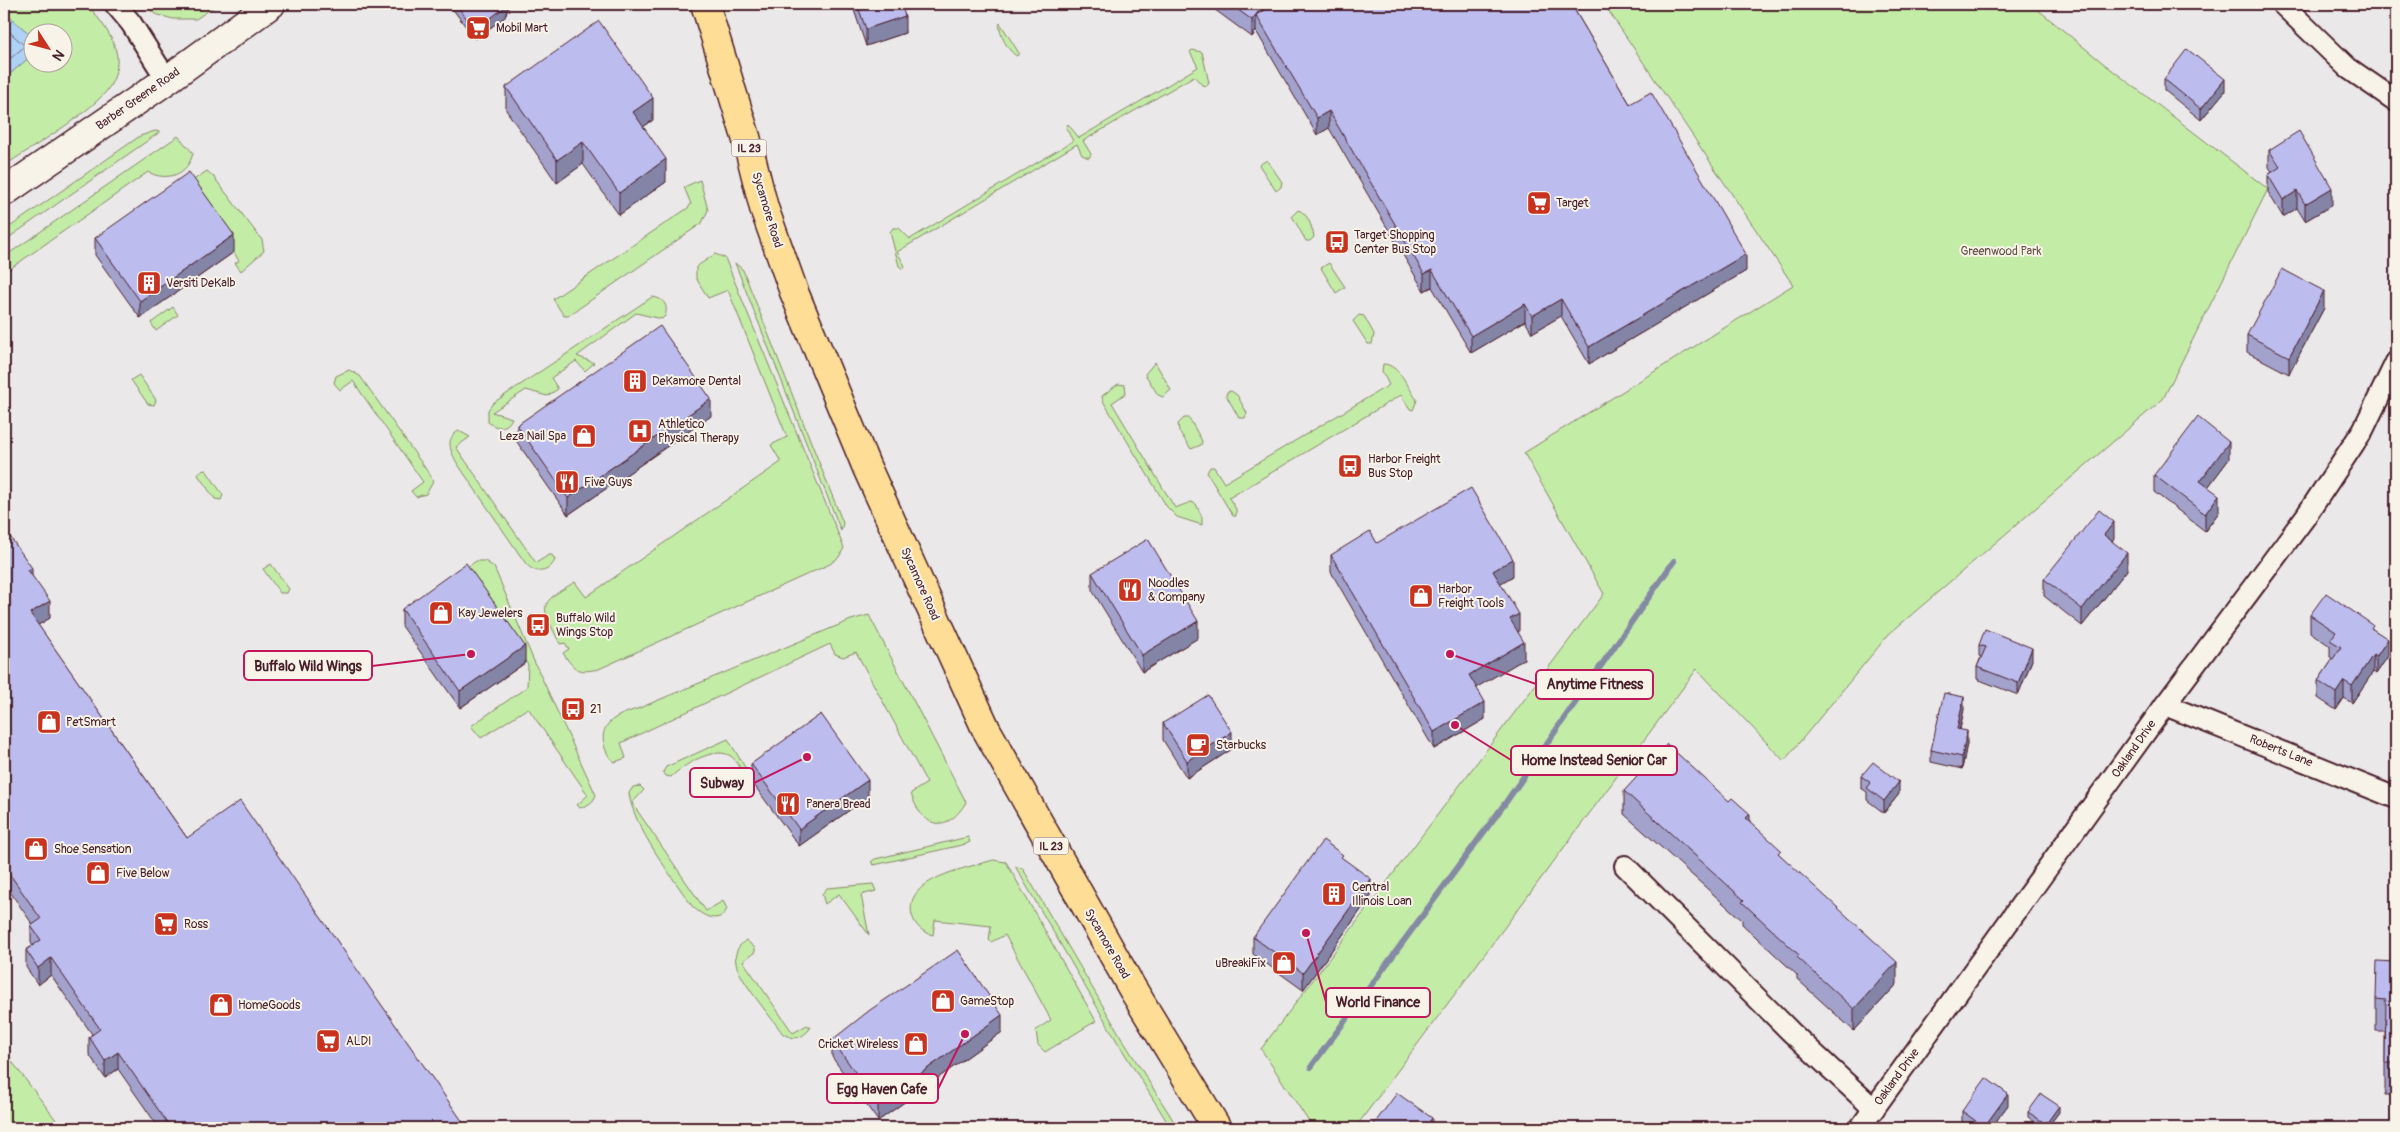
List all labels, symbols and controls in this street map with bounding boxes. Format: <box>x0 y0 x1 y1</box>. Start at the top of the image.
supermarket icon: Mobil Mart <box>465 15 491 41</box>
place label: Mobil Mart <box>496 21 548 36</box>
north arrow <box>22 22 72 72</box>
text: N <box>48 47 68 64</box>
street label: Barber Greene Road <box>93 64 183 134</box>
road number: IL 23 <box>732 140 766 156</box>
street label: Sycamore Road <box>748 170 786 250</box>
supermarket icon: Target <box>1526 190 1552 216</box>
place label: Target <box>1556 196 1589 211</box>
place label: Target Shopping Center Bus Stop <box>1354 228 1437 257</box>
bus stop icon: Target Shopping Center Bus Stop <box>1324 229 1350 255</box>
park label: Greenwood Park <box>1961 244 2041 259</box>
building icon: Versiti DeKalb <box>136 270 162 296</box>
place label: Versiti DeKalb <box>166 276 236 291</box>
building icon: DeKamore Dental <box>622 368 648 394</box>
place label: DeKamore Dental <box>652 374 741 389</box>
place label: Athletico Physical Therapy <box>658 417 739 446</box>
hospital icon: Athletico Physical Therapy <box>627 418 653 444</box>
shop icon: Leza Nail Spa <box>571 423 597 449</box>
place label: Leza Nail Spa <box>499 429 566 444</box>
place label: Harbor Freight Bus Stop <box>1368 452 1441 481</box>
bus stop icon: Harbor Freight Bus Stop <box>1337 453 1363 479</box>
restaurant icon: Five Guys <box>554 469 580 495</box>
place label: Five Guys <box>584 475 633 490</box>
street label: Sycamore Road <box>897 545 943 623</box>
place label: Noodles & Company <box>1148 576 1205 605</box>
restaurant icon: Noodles & Company <box>1117 577 1143 603</box>
place label: Harbor Freight Tools <box>1438 582 1504 611</box>
shop icon: Harbor Freight Tools <box>1408 583 1434 609</box>
shop icon: Kay Jewelers <box>428 600 454 626</box>
place label: Kay Jewelers <box>458 606 523 621</box>
place label: Buffalo Wild Wings Stop <box>556 611 615 640</box>
bus stop icon: Buffalo Wild Wings Stop <box>525 612 551 638</box>
callout: Buffalo Wild Wings <box>244 651 372 680</box>
text: Buffalo Wild Wings <box>254 658 363 675</box>
callout: Anytime Fitness <box>1536 670 1653 699</box>
text: Anytime Fitness <box>1547 676 1644 693</box>
bus stop icon: 21 <box>560 696 586 722</box>
place label: 21 <box>590 702 601 717</box>
shop icon: PetSmart <box>36 709 62 735</box>
place label: PetSmart <box>66 715 116 730</box>
street label: Oakland Drive <box>2109 717 2159 781</box>
street label: Roberts Lane <box>2247 731 2315 771</box>
cafe icon: Starbucks <box>1185 732 1211 758</box>
place label: Starbucks <box>1216 738 1267 753</box>
callout: Home Instead Senior Car <box>1511 746 1677 775</box>
text: Home Instead Senior Car <box>1521 752 1668 769</box>
callout: Subway <box>690 768 754 797</box>
text: Subway <box>700 775 744 792</box>
restaurant icon: Panera Bread <box>775 791 801 817</box>
place label: Panera Bread <box>806 797 871 812</box>
shop icon: Shoe Sensation <box>23 836 49 862</box>
road number: IL 23 <box>1034 838 1068 854</box>
place label: Shoe Sensation <box>54 842 132 857</box>
shop icon: Five Below <box>85 860 111 886</box>
place label: Five Below <box>116 866 170 881</box>
place label: Central Illinois Loan <box>1352 880 1412 909</box>
building icon: Central Illinois Loan <box>1321 881 1347 907</box>
street label: Sycamore Road <box>1081 906 1133 982</box>
supermarket icon: Ross <box>153 911 179 937</box>
place label: Ross <box>184 917 209 932</box>
shop icon: uBreakiFix <box>1271 950 1297 976</box>
place label: uBreakiFix <box>1215 956 1266 971</box>
shop icon: GameStop <box>930 988 956 1014</box>
callout: World Finance <box>1326 988 1430 1017</box>
shop icon: HomeGoods <box>208 992 234 1018</box>
place label: GameStop <box>960 994 1015 1009</box>
text: World Finance <box>1336 994 1421 1011</box>
place label: HomeGoods <box>238 998 301 1013</box>
supermarket icon: ALDI <box>315 1028 341 1054</box>
shop icon: Cricket Wireless <box>903 1031 929 1057</box>
place label: ALDI <box>346 1034 371 1049</box>
place label: Cricket Wireless <box>818 1037 899 1052</box>
street label: Oakland Drive <box>1871 1045 1923 1109</box>
callout: Egg Haven Cafe <box>827 1074 938 1103</box>
text: Egg Haven Cafe <box>837 1081 928 1098</box>

